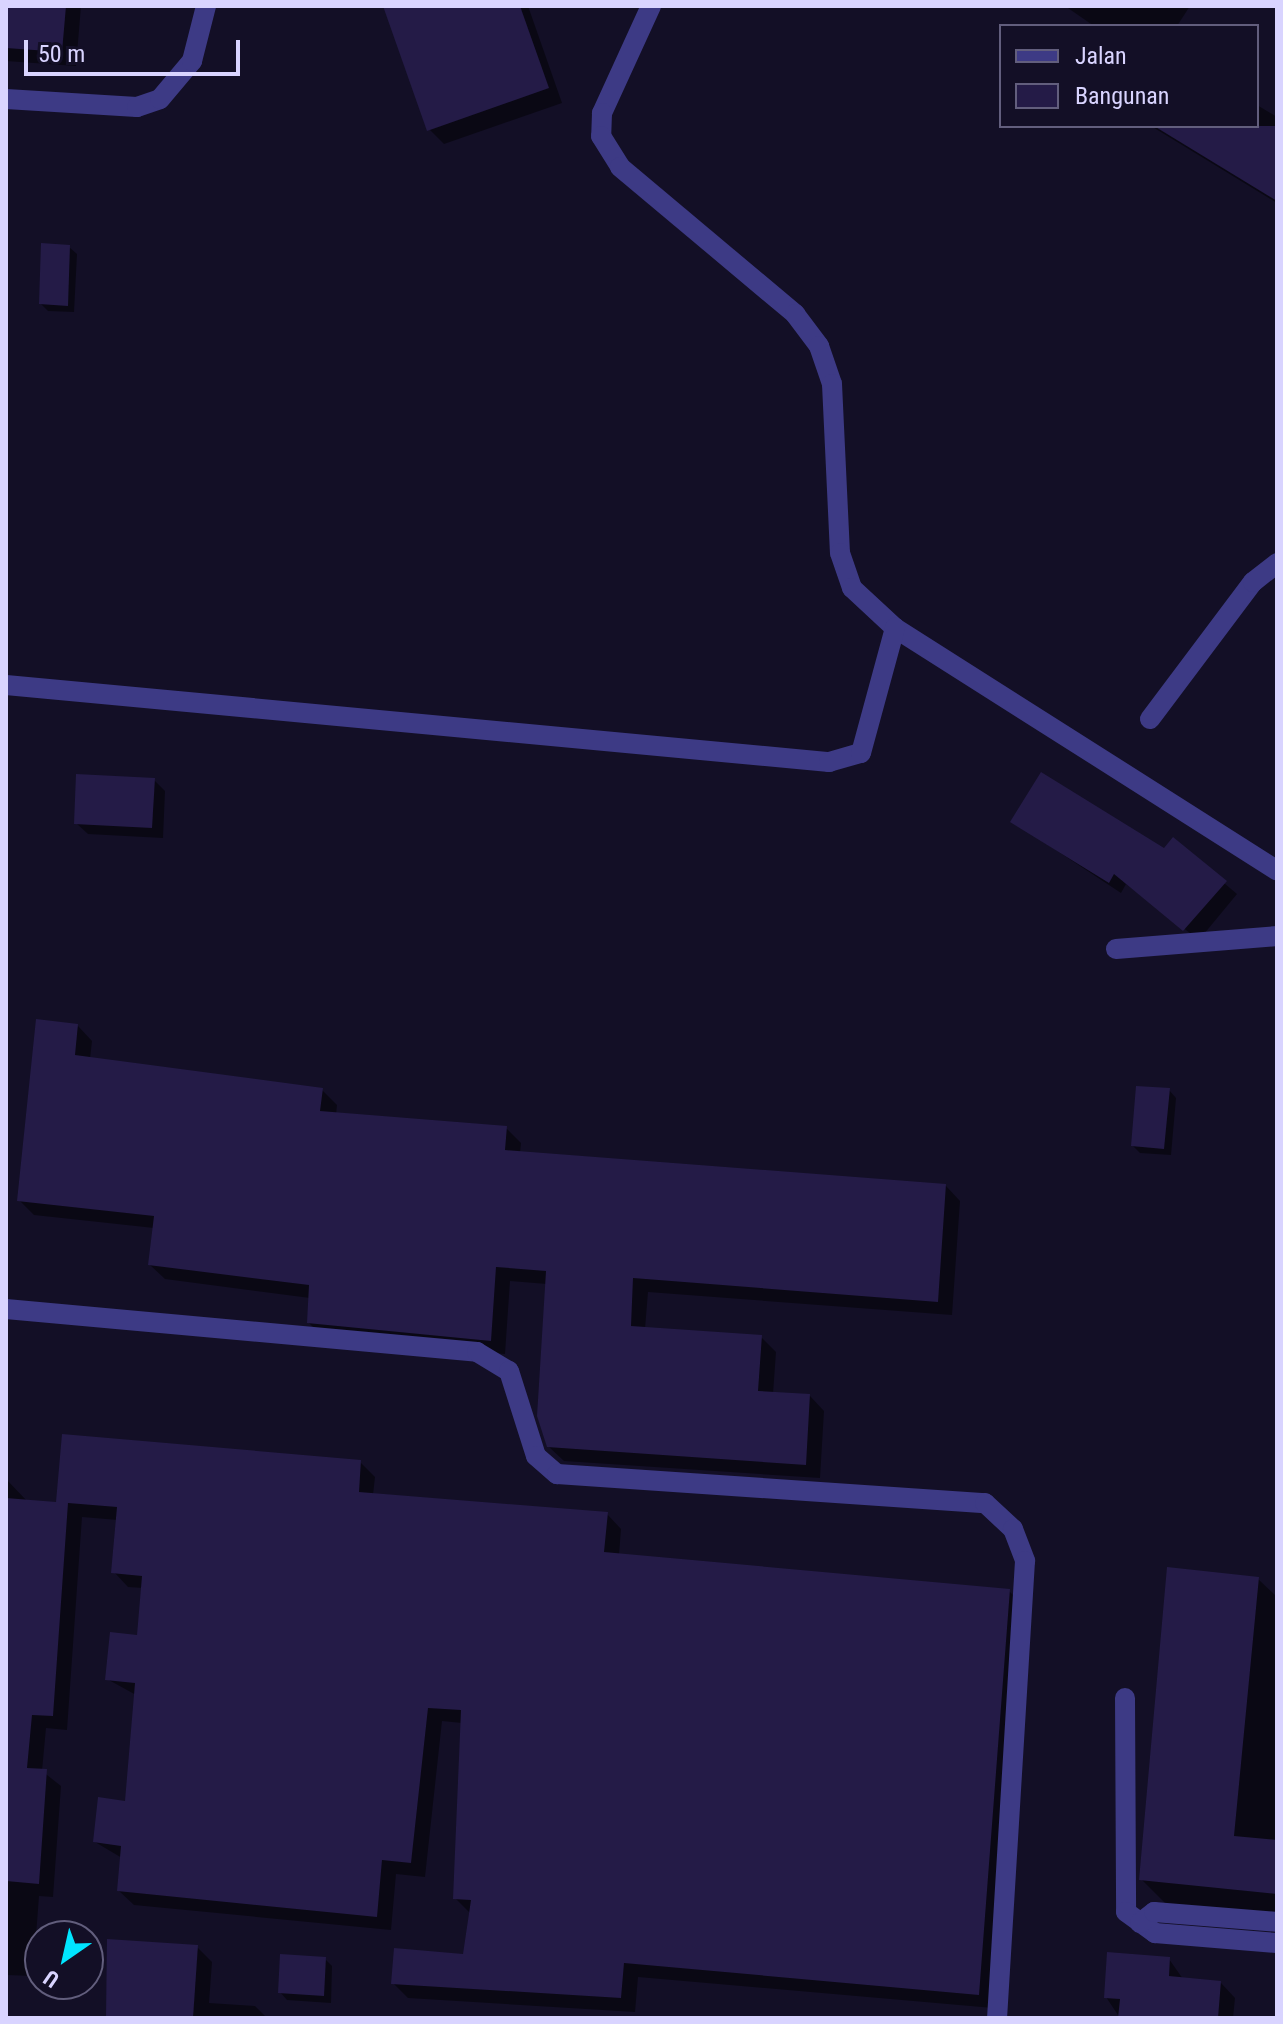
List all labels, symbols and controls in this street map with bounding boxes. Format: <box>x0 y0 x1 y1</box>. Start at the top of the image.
scale bar <box>28 24 244 74</box>
legend <box>999 24 1259 128</box>
text: 50 m <box>38 40 85 68</box>
text: Jalan <box>1075 42 1127 70</box>
text: Bangunan <box>1075 82 1169 110</box>
north arrow <box>24 1920 104 2000</box>
text: U <box>39 1965 64 1993</box>

